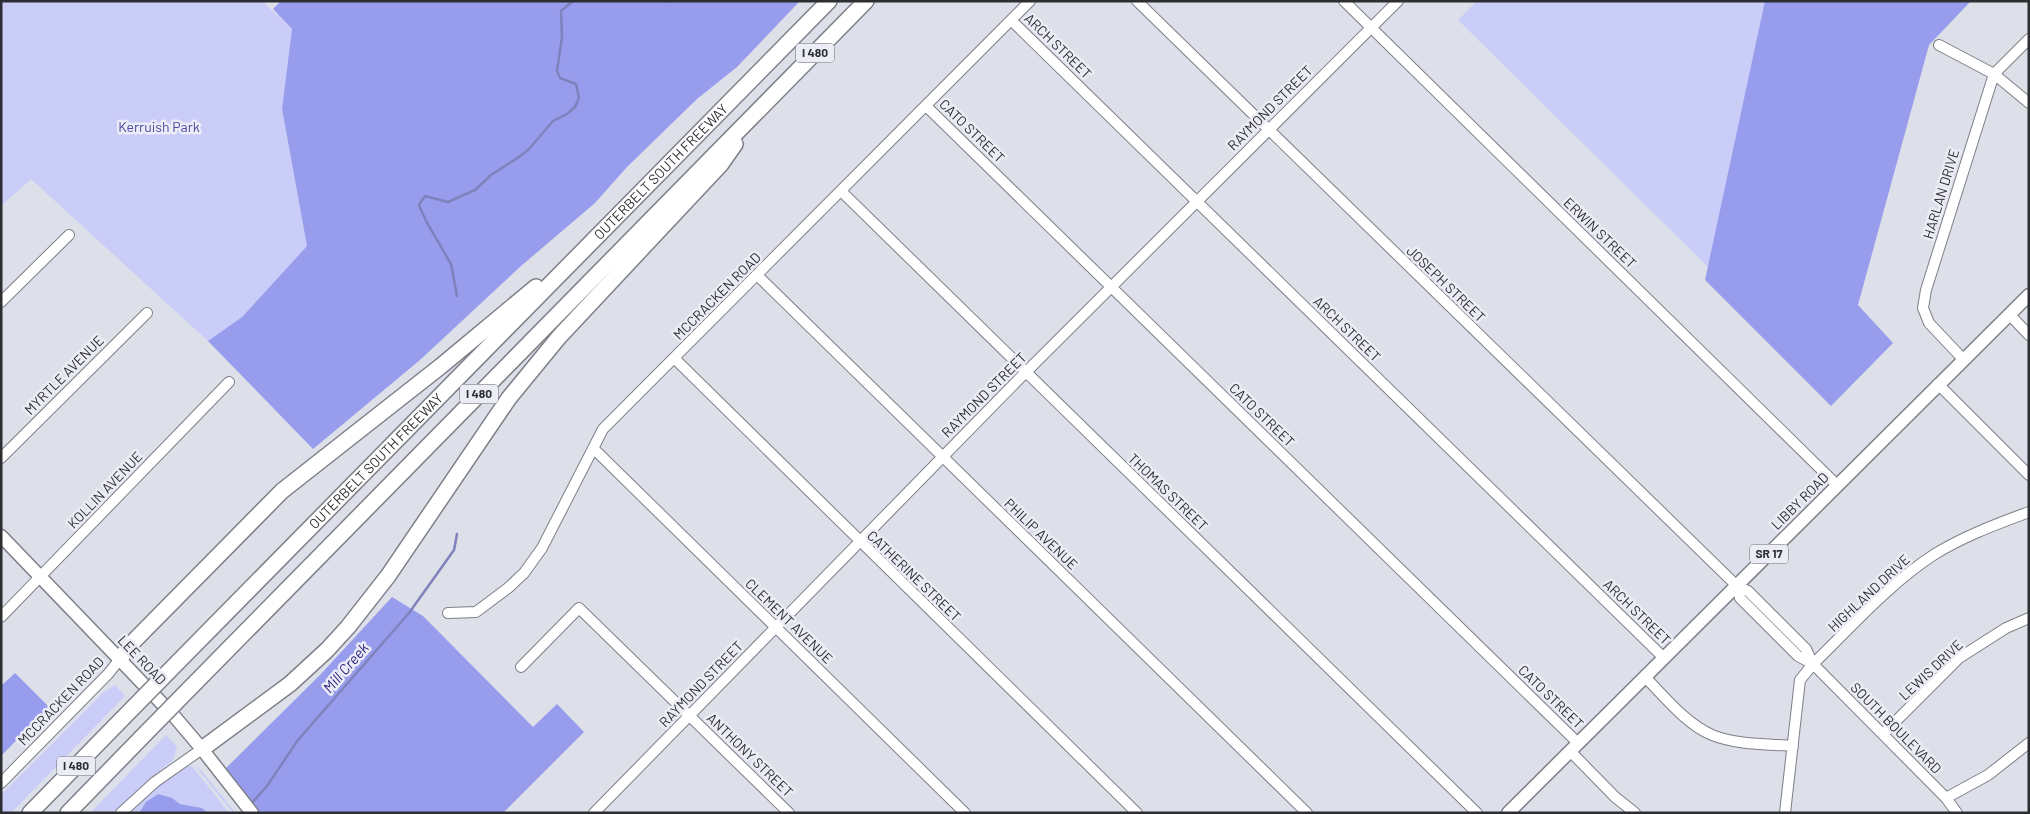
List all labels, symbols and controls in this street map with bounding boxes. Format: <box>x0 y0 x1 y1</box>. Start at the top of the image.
street label: ARCH STREET <box>1021 9 1096 82</box>
road number: I 480 <box>796 44 834 62</box>
street label: RAYMOND STREET <box>1224 62 1316 154</box>
street label: CATO STREET <box>936 95 1009 166</box>
street label: OUTERBELT SOUTH FREEWAY <box>590 100 731 243</box>
park label: Kerruish Park <box>118 118 200 135</box>
street label: HARLAN DRIVE <box>1919 147 1962 241</box>
street label: ERWIN STREET <box>1560 194 1640 272</box>
street label: JOSEPH STREET <box>1403 242 1489 325</box>
street label: MCCRACKEN ROAD <box>669 248 764 343</box>
street label: ARCH STREET <box>1310 292 1385 365</box>
street label: MYRTLE AVENUE <box>20 331 107 418</box>
street label: RAYMOND STREET <box>938 349 1030 441</box>
street label: CATO STREET <box>1226 379 1299 450</box>
road number: I 480 <box>460 384 498 404</box>
street label: OUTERBELT SOUTH FREEWAY <box>305 389 446 532</box>
street label: KOLLIN AVENUE <box>64 448 146 532</box>
street label: THOMAS STREET <box>1125 449 1212 534</box>
street label: LIBBY ROAD <box>1767 468 1832 533</box>
street label: PHILIP AVENUE <box>1001 494 1081 573</box>
street label: CATHERINE STREET <box>864 527 965 625</box>
road number: SR 17 <box>1750 544 1788 564</box>
street label: HIGHLAND DRIVE <box>1824 550 1913 635</box>
street label: CLEMENT AVENUE <box>742 575 837 667</box>
street label: ARCH STREET <box>1600 575 1675 648</box>
street label: LEE ROAD <box>115 631 170 688</box>
street label: LEWIS DRIVE <box>1895 636 1966 703</box>
street label: RAYMOND STREET <box>655 637 746 730</box>
water label: Mill Creek <box>319 638 372 696</box>
street label: MCCRACKEN ROAD <box>14 653 107 749</box>
street label: CATO STREET <box>1515 661 1588 732</box>
street label: SOUTH BOULEVARD <box>1847 679 1945 777</box>
street label: ANTHONY STREET <box>704 709 797 800</box>
road number: I 480 <box>57 756 95 776</box>

